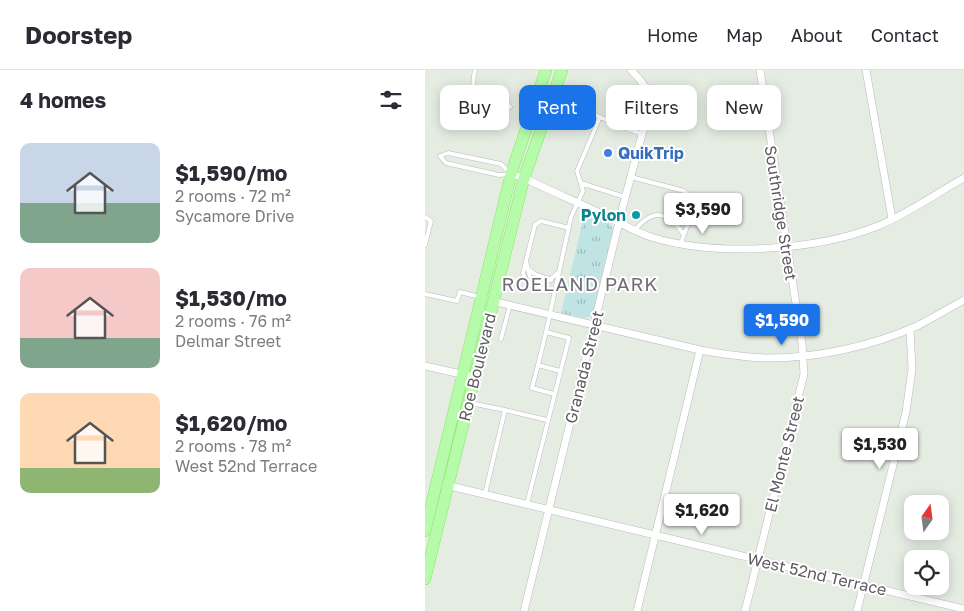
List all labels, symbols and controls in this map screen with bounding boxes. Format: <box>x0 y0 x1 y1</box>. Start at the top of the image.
text: Doorstep <box>25 20 132 49</box>
text: Home <box>647 24 698 46</box>
text: Map <box>726 24 763 46</box>
text: About <box>791 24 843 46</box>
text: Contact <box>871 24 939 46</box>
chip: Buy <box>440 85 509 130</box>
chip: Rent <box>519 85 596 130</box>
chip: Filters <box>606 85 697 130</box>
chip: New <box>707 85 781 130</box>
icon: filters <box>377 86 405 114</box>
text: 4 homes <box>20 87 106 113</box>
place label: QuikTrip <box>618 143 684 163</box>
street label: Southridge Street <box>760 144 802 282</box>
marker: QuikTrip <box>602 147 614 159</box>
text: $1,590/mo <box>175 160 287 186</box>
icon: home <box>60 163 120 223</box>
text: 2 rooms · 72 m² <box>175 186 291 206</box>
pin: $3,590 <box>662 192 744 235</box>
text: $3,590 <box>675 199 731 219</box>
place label: Pylon <box>581 205 626 225</box>
text: Sycamore Drive <box>175 206 294 226</box>
marker: Pylon <box>630 209 642 221</box>
district label: ROELAND PARK <box>502 272 658 295</box>
text: $1,530/mo <box>175 285 287 311</box>
icon: home <box>60 288 120 348</box>
pin: $1,590 <box>741 304 823 346</box>
street label: Granada Street <box>560 309 608 425</box>
text: $1,590 <box>755 310 809 330</box>
text: 2 rooms · 76 m² <box>175 311 291 331</box>
street label: Roe Boulevard <box>454 311 500 423</box>
text: Delmar Street <box>175 331 281 351</box>
street label: El Monte Street <box>760 394 808 514</box>
text: $1,620/mo <box>175 410 287 436</box>
icon: home <box>60 413 120 473</box>
pin: $1,530 <box>839 428 921 470</box>
text: $1,530 <box>853 434 907 454</box>
text: 2 rooms · 78 m² <box>175 436 291 456</box>
text: West 52nd Terrace <box>175 456 317 476</box>
pin: $1,620 <box>661 494 743 536</box>
north arrow <box>904 495 949 540</box>
map controls <box>904 495 949 595</box>
text: $1,620 <box>675 500 729 520</box>
street label: West 52nd Terrace <box>745 548 889 600</box>
button: locate <box>904 550 949 595</box>

